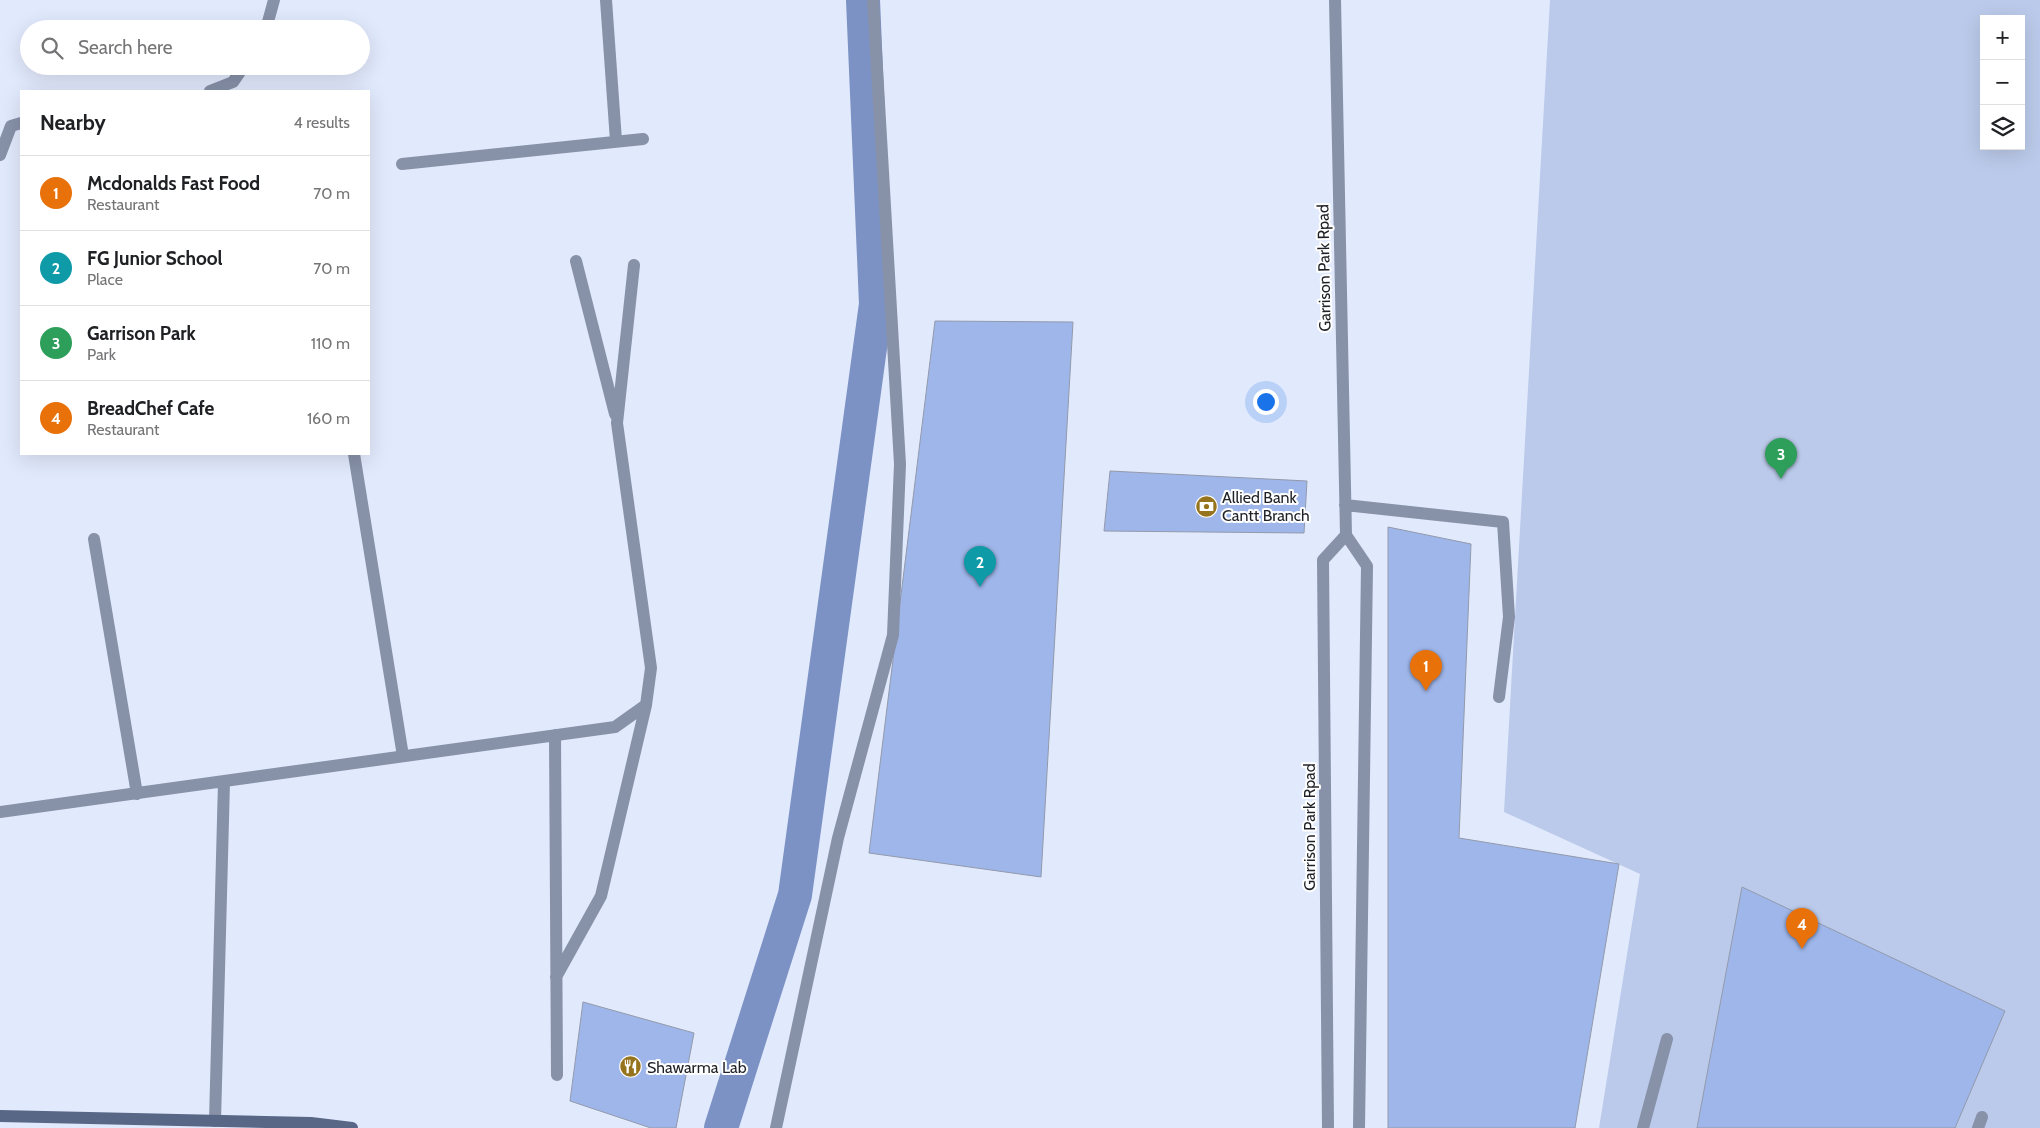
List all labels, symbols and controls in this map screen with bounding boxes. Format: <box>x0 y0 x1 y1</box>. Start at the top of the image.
map controls <box>1980 15 2025 150</box>
button: + <box>1980 15 2025 60</box>
search box <box>20 20 370 75</box>
icon: search <box>38 34 66 62</box>
text: Search here <box>78 36 172 59</box>
button: − <box>1980 60 2025 105</box>
button: layers <box>1980 105 2025 150</box>
text: Nearby <box>40 110 106 135</box>
text: 4 results <box>293 113 350 132</box>
text: Mcdonalds Fast Food <box>87 172 260 195</box>
text: 1 <box>53 184 59 203</box>
text: 70 m <box>313 184 350 203</box>
text: Restaurant <box>87 195 159 214</box>
street label: Garrison Park Rpad <box>1313 204 1335 332</box>
text: FG Junior School <box>87 247 223 270</box>
text: 2 <box>52 259 60 278</box>
text: 70 m <box>313 259 350 278</box>
text: Place <box>87 270 123 289</box>
text: Garrison Park <box>87 322 196 345</box>
text: 3 <box>52 334 60 353</box>
text: 110 m <box>311 334 350 353</box>
text: Park <box>87 345 116 364</box>
your location <box>1253 389 1279 415</box>
text: BreadChef Cafe <box>87 397 214 420</box>
text: 4 <box>51 409 61 428</box>
text: 160 m <box>307 409 350 428</box>
text: Restaurant <box>87 420 159 439</box>
pin: 3 <box>1765 438 1797 479</box>
place label: Allied Bank Cantt Branch <box>1222 488 1310 525</box>
bank icon: Allied Bank Cantt Branch <box>1194 494 1218 518</box>
pin: 2 <box>964 546 996 587</box>
pin: 1 <box>1410 650 1442 691</box>
street label: Garrison Park Rpad <box>1300 763 1319 891</box>
pin: 4 <box>1786 908 1818 949</box>
restaurant icon: Shawarma Lab <box>619 1055 643 1079</box>
place label: Shawarma Lab <box>647 1058 747 1077</box>

